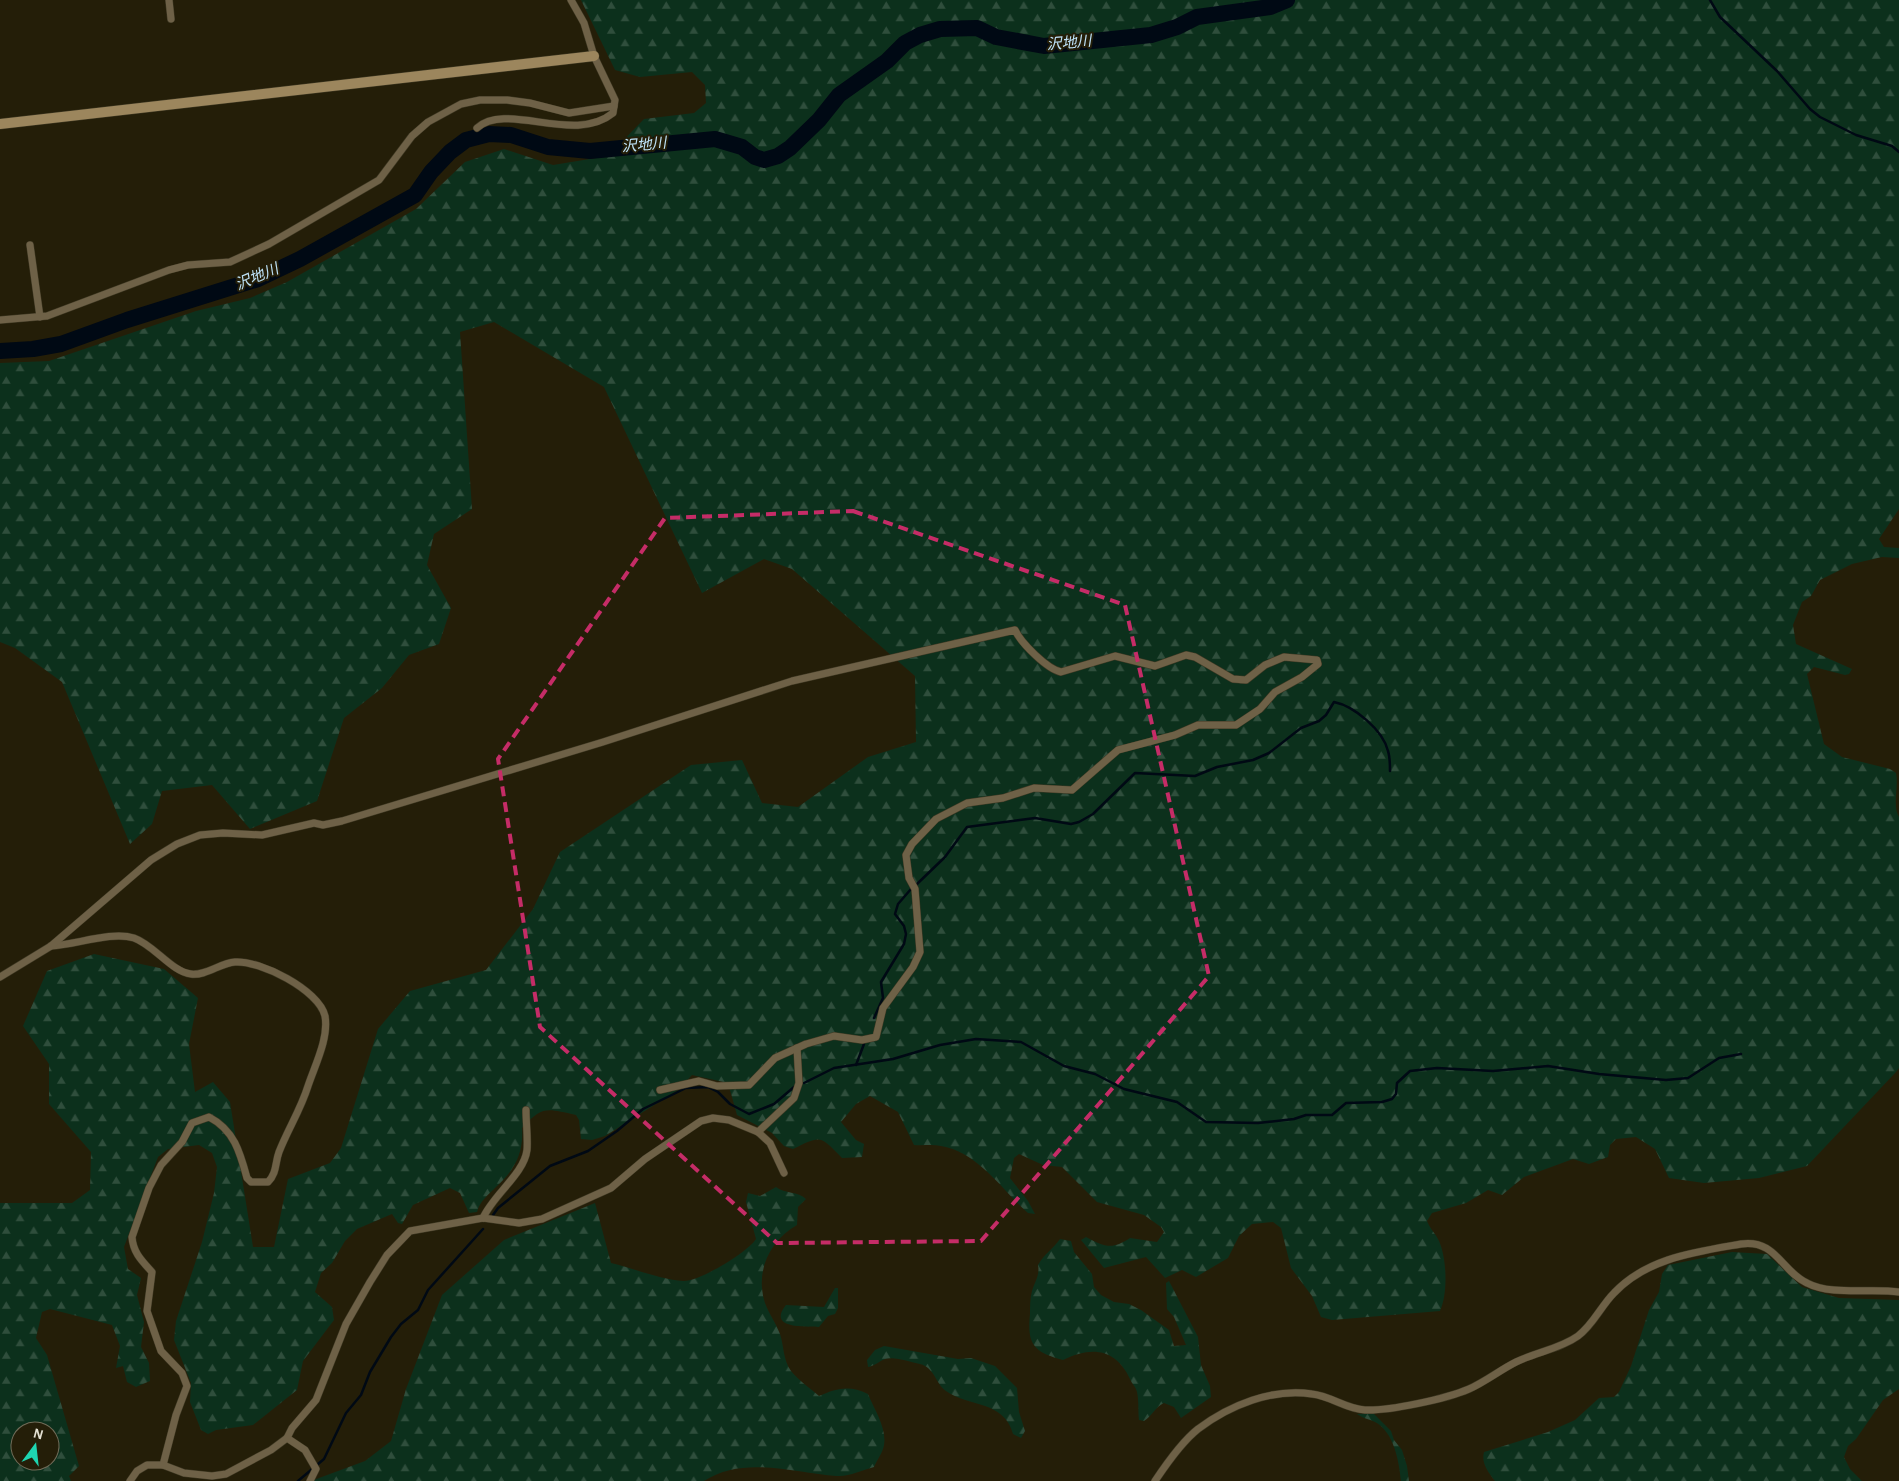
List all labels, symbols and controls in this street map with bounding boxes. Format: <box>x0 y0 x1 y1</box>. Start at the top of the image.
water label: 沢地川 <box>1046 32 1094 52</box>
water label: 沢地川 <box>621 134 669 154</box>
water label: 沢地川 <box>233 260 282 293</box>
north arrow <box>10 1421 60 1471</box>
text: N <box>32 1426 45 1442</box>

